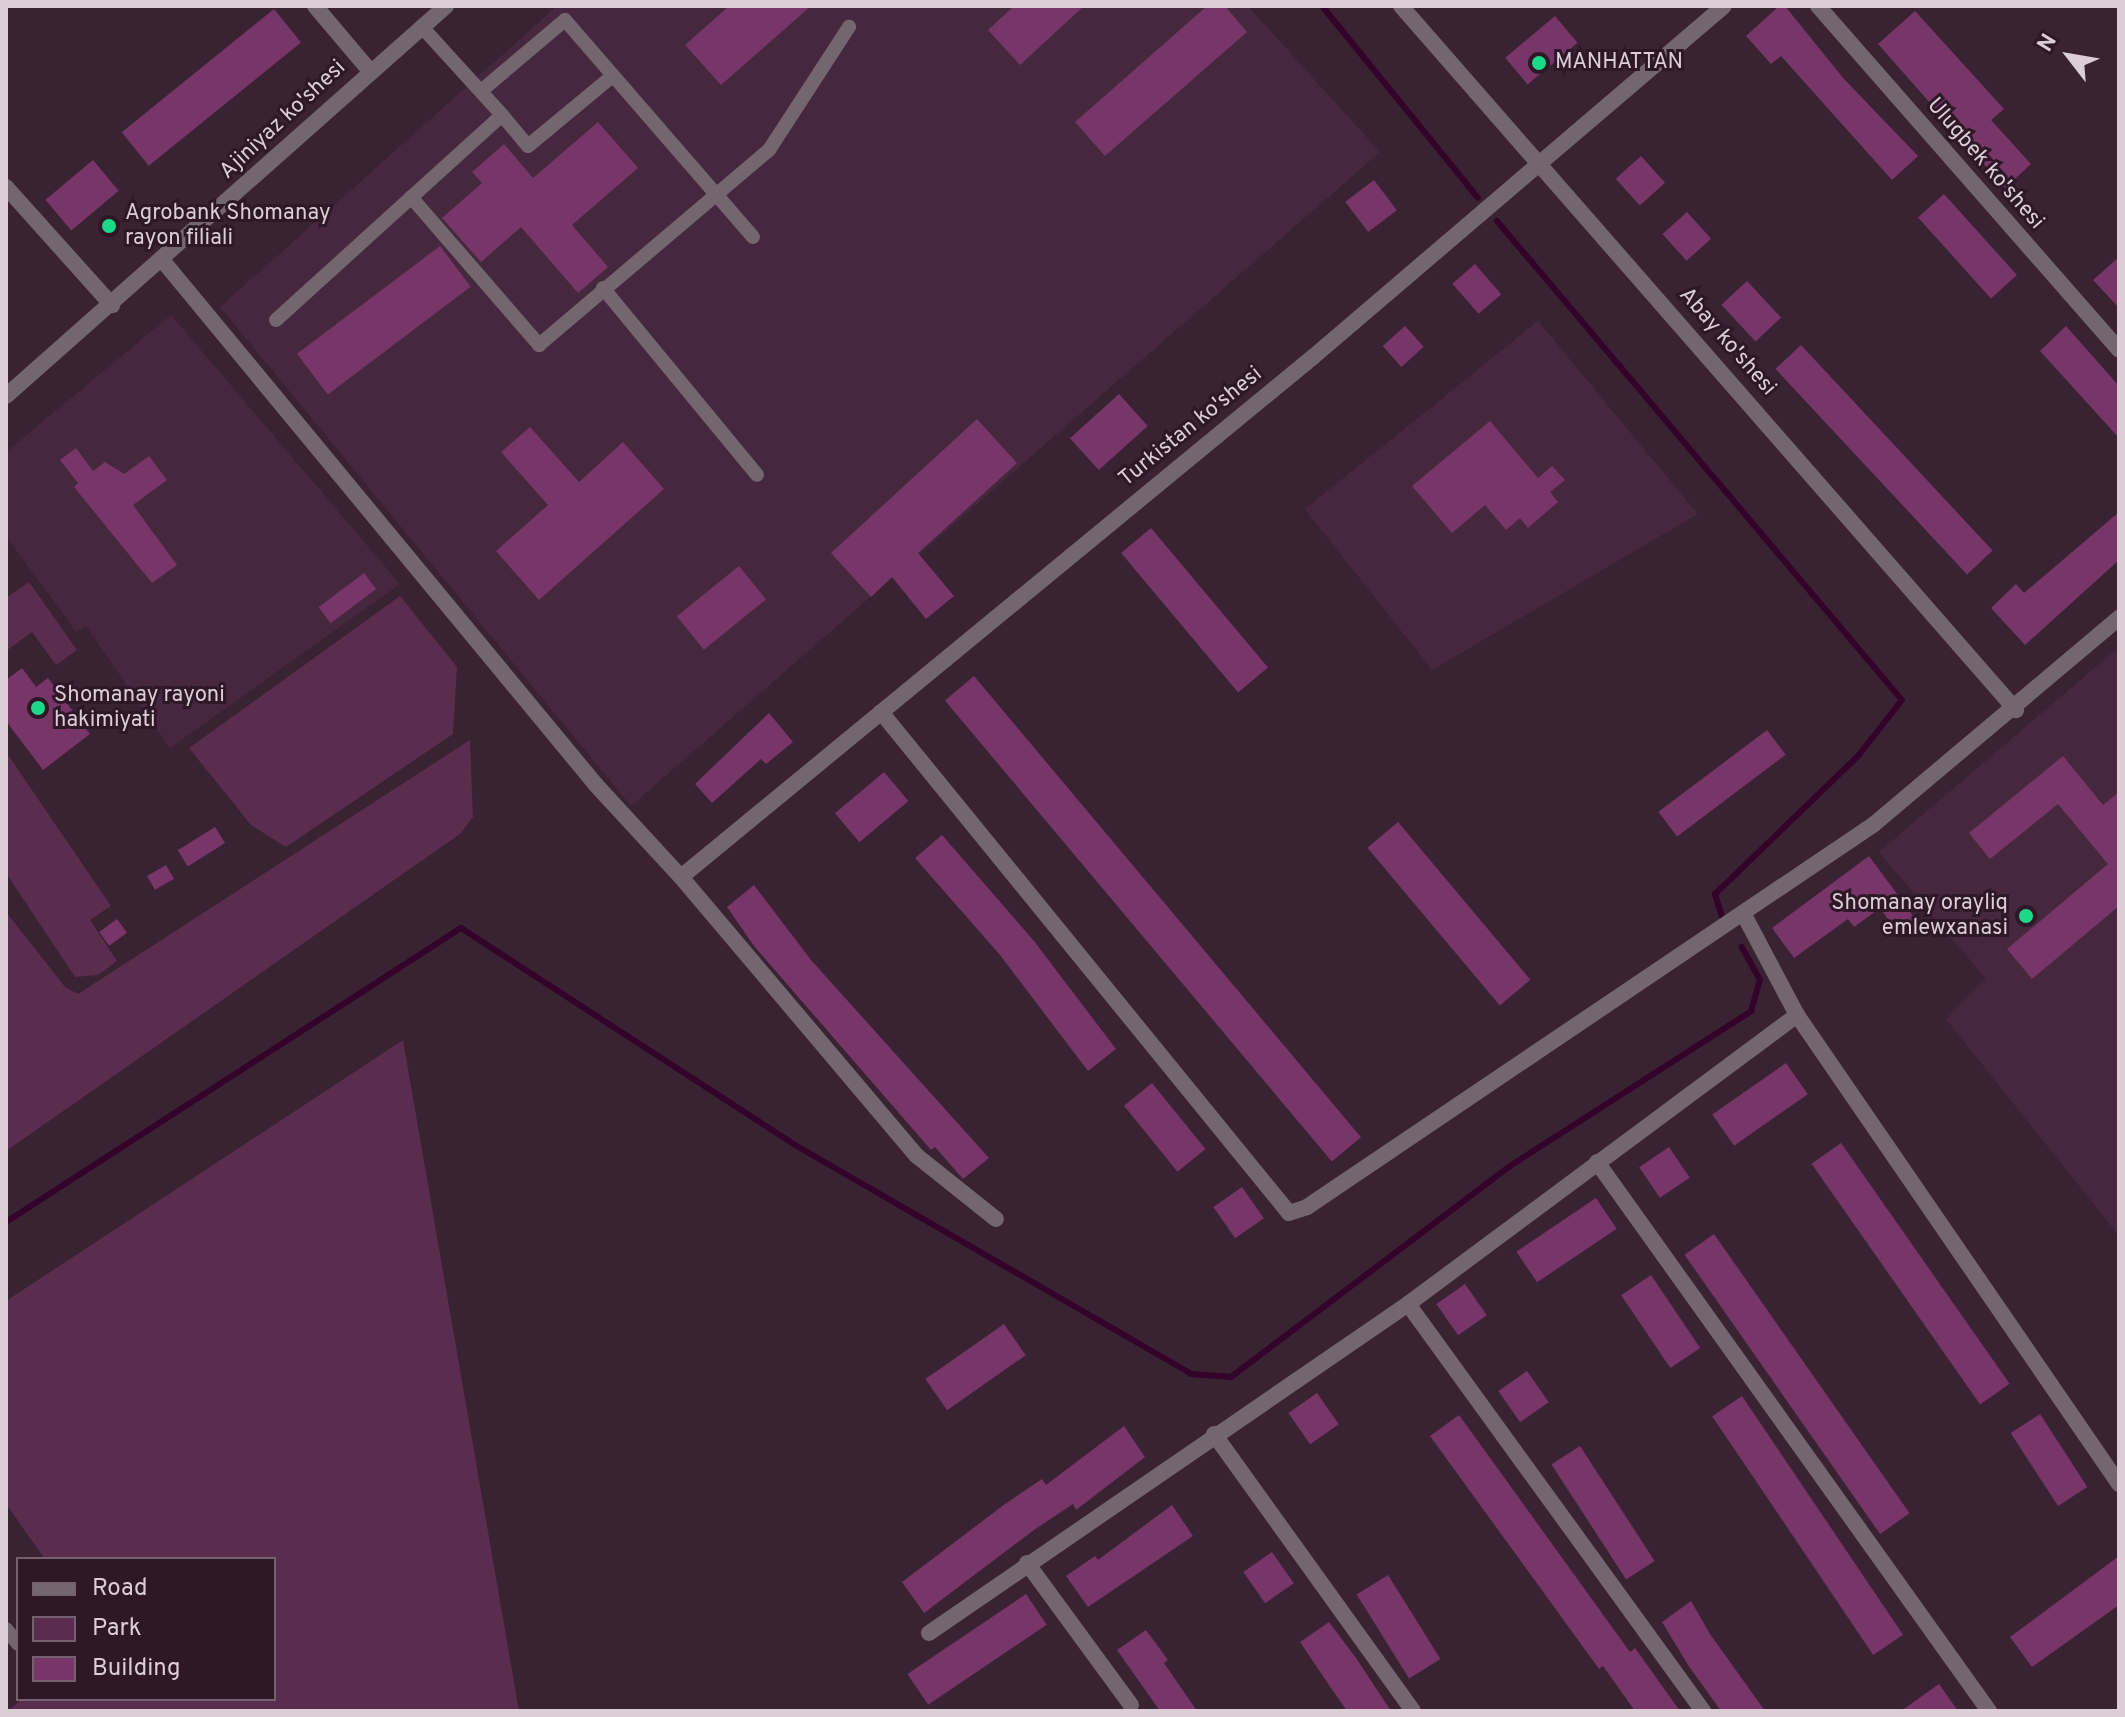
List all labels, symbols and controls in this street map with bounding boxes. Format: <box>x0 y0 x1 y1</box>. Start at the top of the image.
north arrow <box>2029 16 2109 96</box>
text: N <box>2032 30 2064 57</box>
place label: MANHATTAN <box>1555 50 1683 76</box>
marker: MANHATTAN <box>1530 54 1548 72</box>
street label: Ajiniyaz ko'shesi <box>215 55 351 185</box>
street label: Ulugbek ko'shesi <box>1921 93 2049 235</box>
place label: Agrobank Shomanay rayon filiali <box>125 200 331 252</box>
marker: Agrobank Shomanay rayon filiali <box>100 217 118 235</box>
street label: Abay ko'shesi <box>1673 283 1781 401</box>
street label: Turkistan ko'shesi <box>1114 361 1268 493</box>
place label: Shomanay rayoni hakimiyati <box>54 682 225 734</box>
marker: Shomanay rayoni hakimiyati <box>29 699 47 717</box>
place label: Shomanay orayliq emlewxanasi <box>1831 890 2008 942</box>
marker: Shomanay orayliq emlewxanasi <box>2015 905 2037 927</box>
legend <box>16 1557 276 1701</box>
text: Road <box>92 1574 148 1604</box>
text: Park <box>92 1614 142 1644</box>
text: Building <box>92 1654 181 1684</box>

